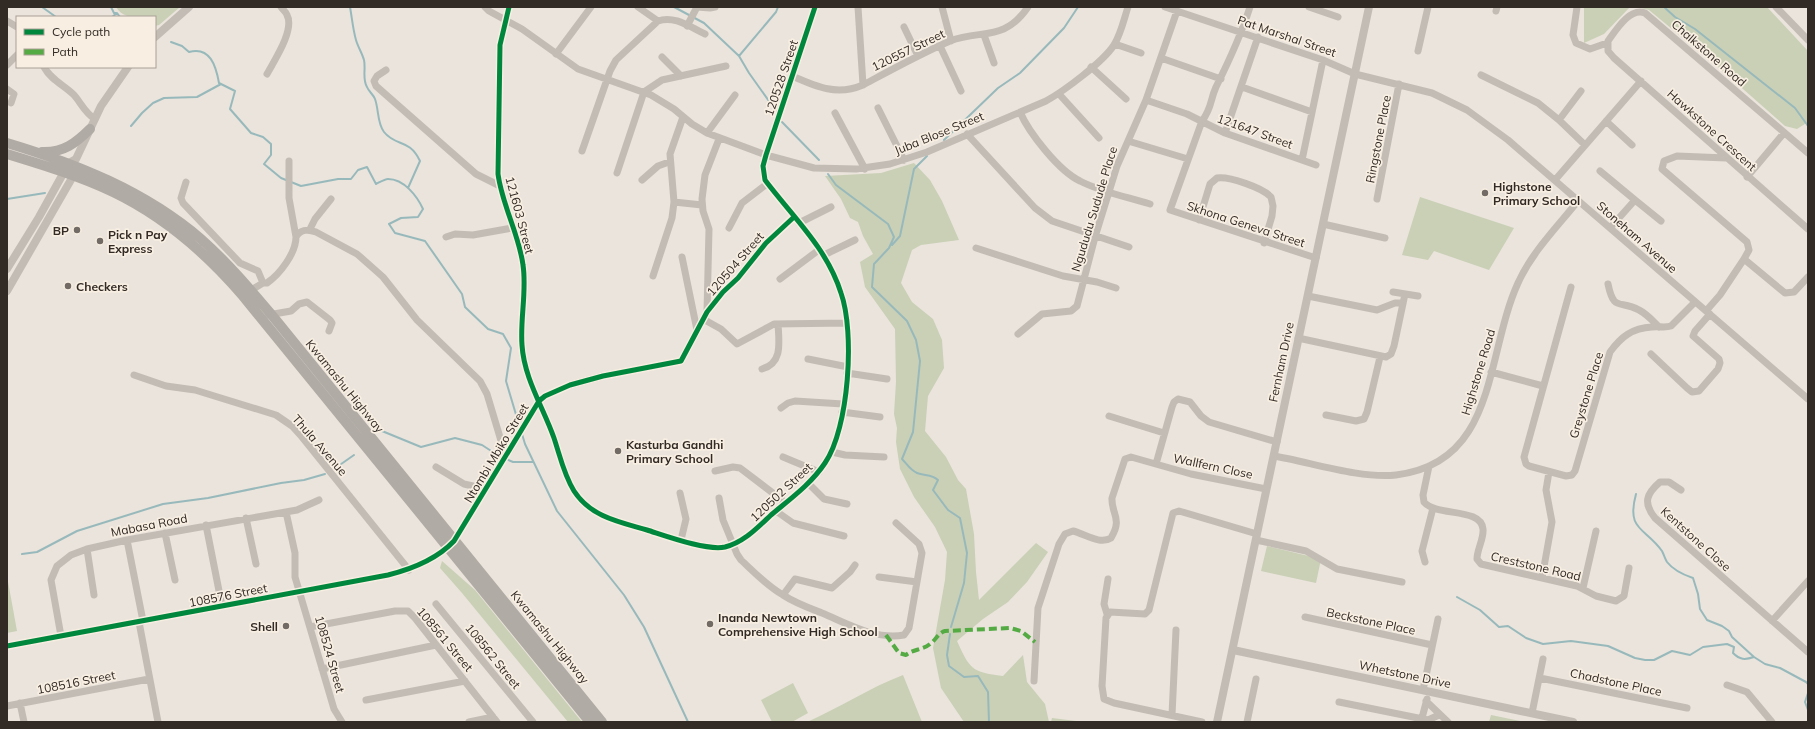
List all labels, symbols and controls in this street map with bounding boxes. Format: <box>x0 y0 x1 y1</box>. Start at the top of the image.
street label: Pat Marshal Street <box>1236 12 1338 60</box>
legend <box>16 16 156 68</box>
street label: Chalkstone Road <box>1668 16 1750 90</box>
text: Cycle path <box>52 24 110 39</box>
street label: 120557 Street <box>869 26 947 74</box>
street label: 120528 Street <box>761 38 801 118</box>
text: Path <box>52 44 78 59</box>
street label: Hawkstone Crescent <box>1664 86 1760 174</box>
street label: Ringstone Place <box>1362 94 1394 184</box>
street label: Juba Blose Street <box>892 108 986 158</box>
street label: 121647 Street <box>1215 110 1295 152</box>
street label: Ngududu Sudude Place <box>1068 145 1120 273</box>
street label: 121603 Street <box>502 175 538 255</box>
place label: Highstone Primary School <box>1493 179 1580 208</box>
marker: Highstone Primary School <box>1480 188 1490 198</box>
street label: Skhona Geneva Street <box>1185 198 1307 250</box>
street label: Stoneham Avenue <box>1594 198 1680 276</box>
place label: BP <box>53 223 69 238</box>
marker: BP <box>72 225 82 235</box>
place label: Pick n Pay Express <box>108 227 168 256</box>
street label: 120504 Street <box>703 229 767 299</box>
marker: Pick n Pay Express <box>95 236 105 246</box>
place label: Checkers <box>76 279 128 294</box>
marker: Checkers <box>63 281 73 291</box>
street label: Fernham Drive <box>1265 321 1297 403</box>
street label: Highstone Road <box>1458 327 1498 417</box>
street label: Kwamashu Highway <box>303 336 388 436</box>
street label: Greystone Place <box>1566 350 1606 440</box>
street label: Ntombi Mbiko Street <box>460 401 532 505</box>
street label: Thula Avenue <box>289 411 351 479</box>
place label: Kasturba Gandhi Primary School <box>626 437 723 466</box>
marker: Kasturba Gandhi Primary School <box>613 446 623 456</box>
street label: Wallfern Close <box>1172 450 1254 482</box>
street label: 120502 Street <box>747 459 815 525</box>
street label: Kentstone Close <box>1658 504 1734 574</box>
street label: Mabasa Road <box>109 510 189 540</box>
street label: Creststone Road <box>1489 548 1583 584</box>
street label: 108576 Street <box>188 580 268 610</box>
street label: Kwamashu Highway <box>508 587 593 687</box>
street label: 108561 Street <box>414 604 476 674</box>
street label: Beckstone Place <box>1325 604 1417 638</box>
place label: Inanda Newtown Comprehensive High School <box>718 610 878 639</box>
street label: 108524 Street <box>312 614 348 694</box>
place label: Shell <box>250 619 278 634</box>
marker: Inanda Newtown Comprehensive High School <box>705 619 715 629</box>
street label: 108562 Street <box>462 620 524 692</box>
marker: Shell <box>281 621 291 631</box>
street label: Whetstone Drive <box>1358 657 1452 691</box>
street label: Chadstone Place <box>1569 665 1663 699</box>
street label: 108516 Street <box>36 667 116 697</box>

